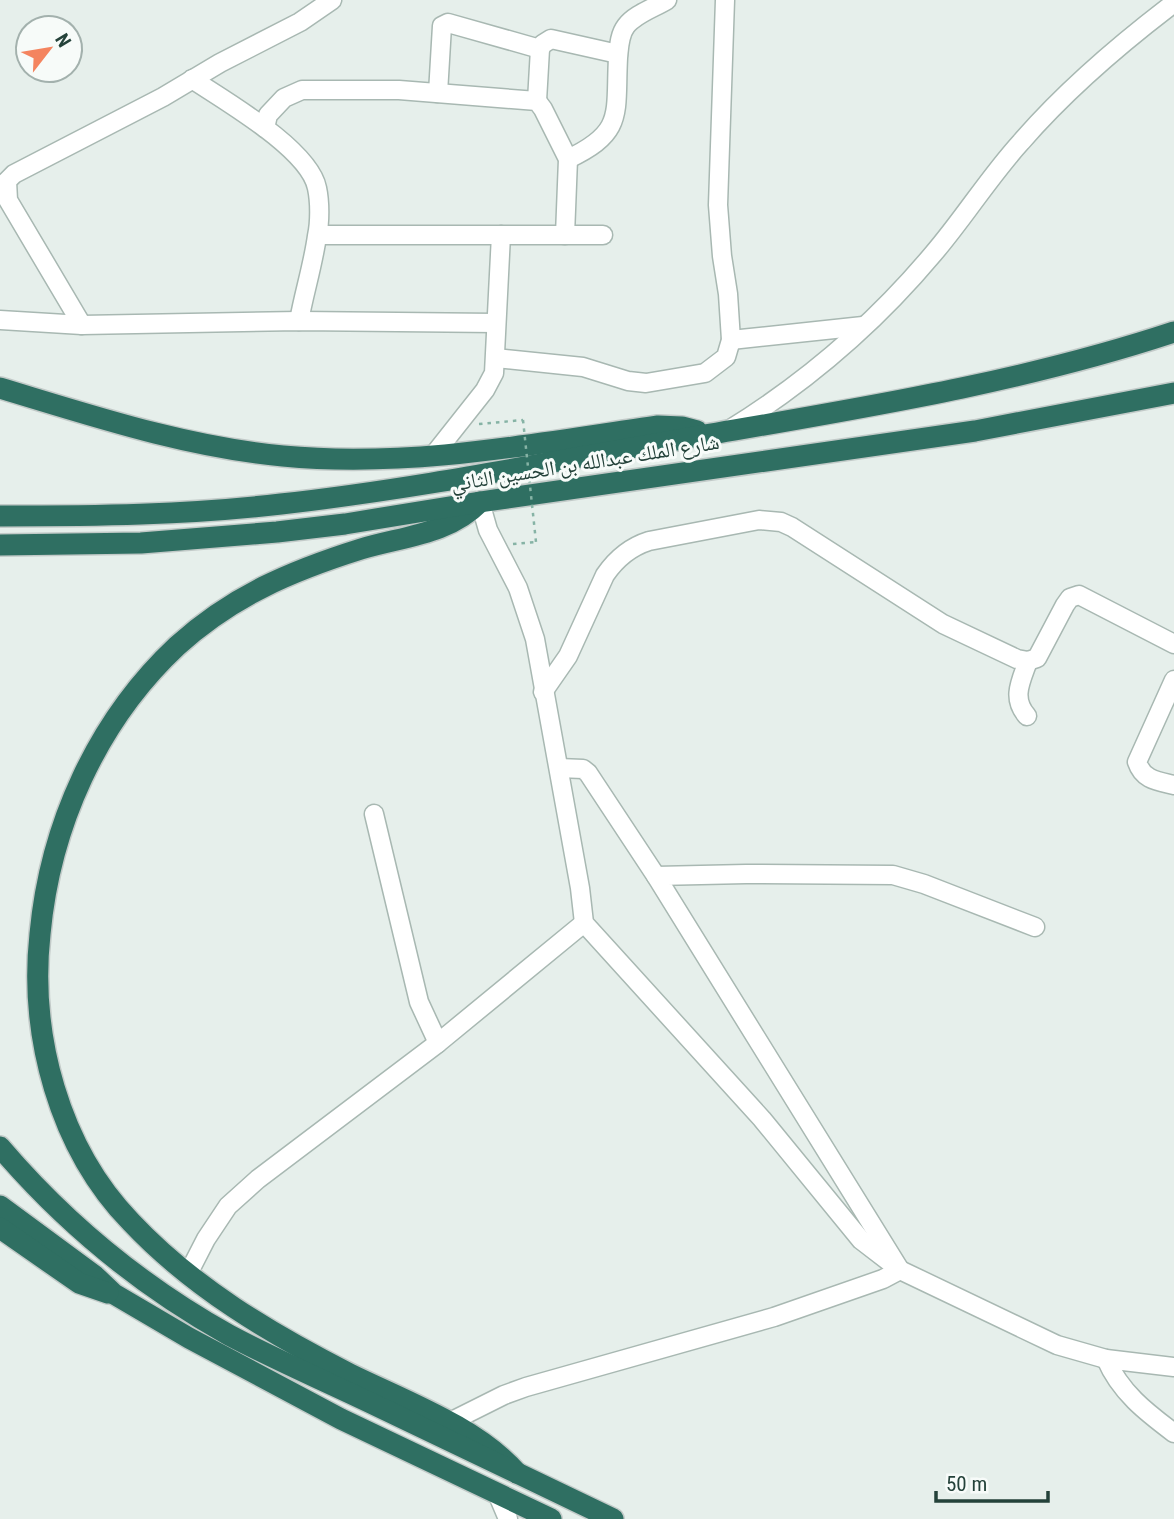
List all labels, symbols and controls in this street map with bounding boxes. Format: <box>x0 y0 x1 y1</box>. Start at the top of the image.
north arrow <box>14 14 84 84</box>
text: N <box>50 30 76 51</box>
street label: شارع الملك عبدالله بن الحسين الثاني <box>449 430 722 500</box>
scale bar <box>936 1460 1048 1504</box>
text: 50 m <box>946 1472 987 1496</box>

